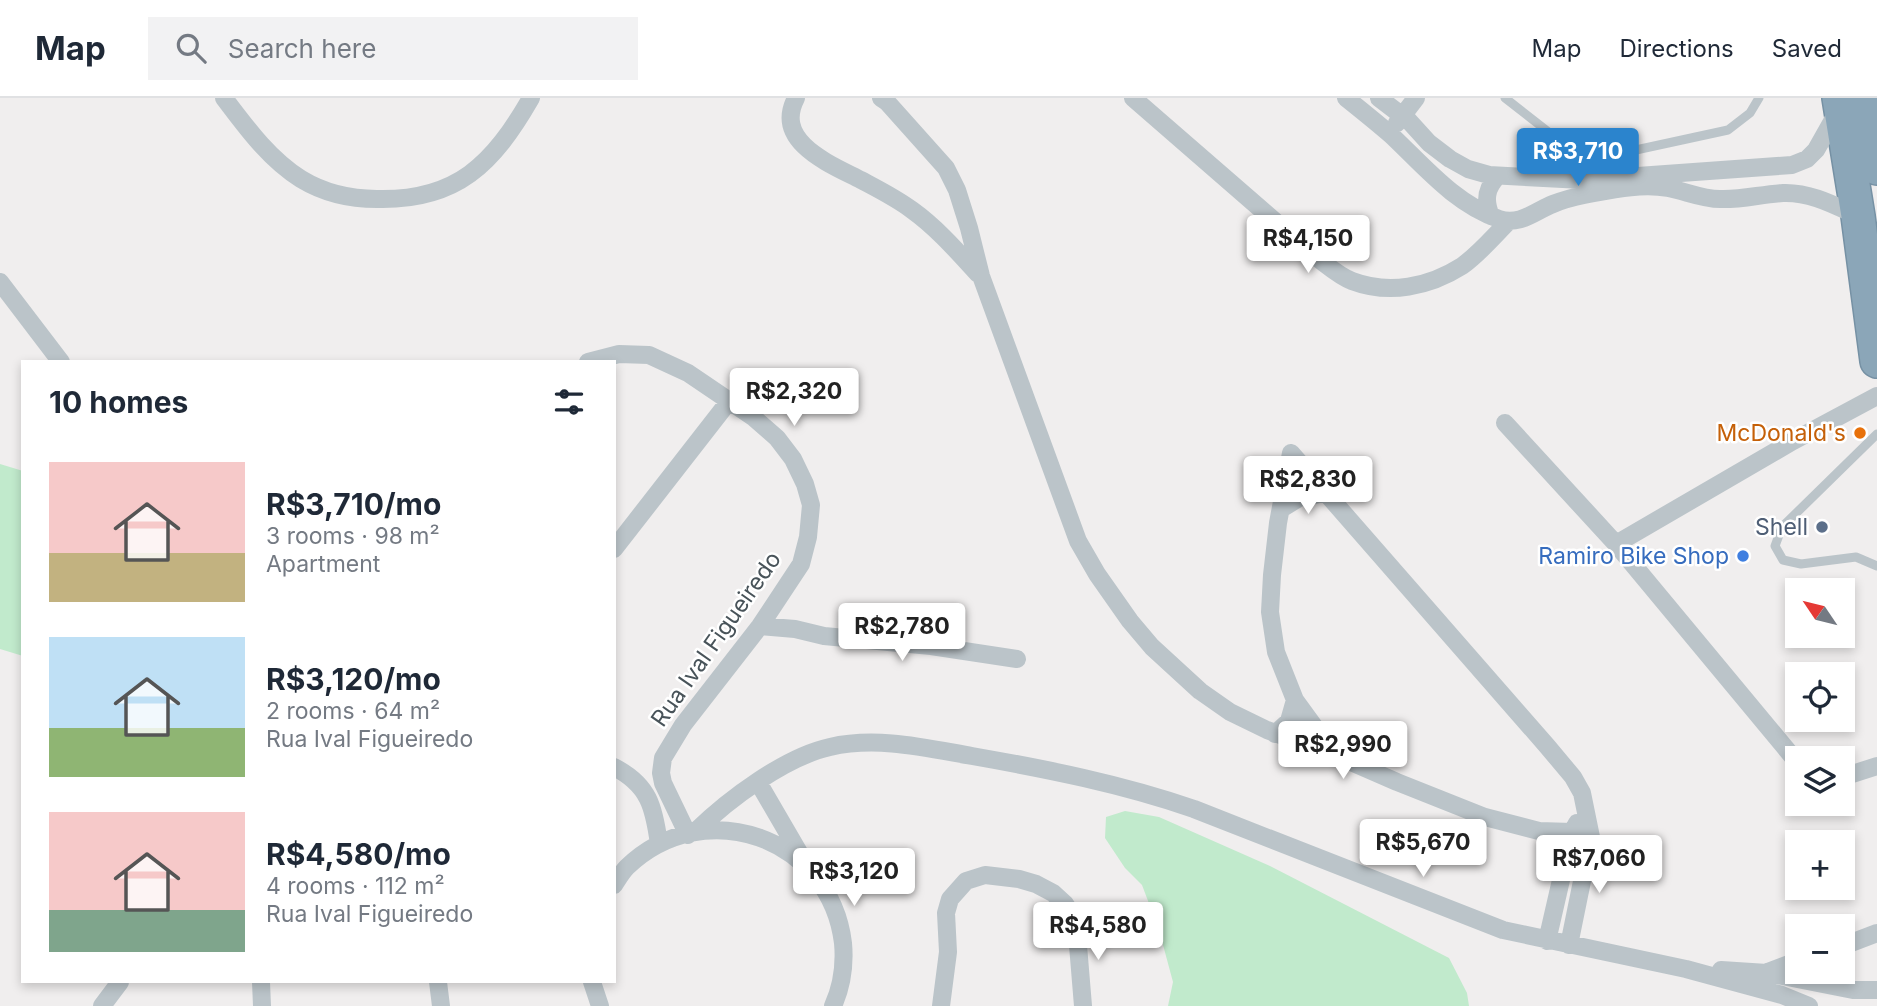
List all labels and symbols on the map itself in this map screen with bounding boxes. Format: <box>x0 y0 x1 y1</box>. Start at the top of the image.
pin: R$3,710 <box>1513 129 1643 188</box>
pin: R$4,150 <box>1243 216 1373 275</box>
pin: R$2,320 <box>729 368 859 428</box>
place label: McDonald's <box>1717 419 1846 447</box>
marker: McDonald's <box>1852 425 1868 441</box>
pin: R$2,830 <box>1243 456 1373 516</box>
place label: Shell <box>1755 513 1808 541</box>
marker: Shell <box>1814 519 1830 535</box>
place label: Ramiro Bike Shop <box>1538 542 1729 570</box>
street label: Rua Ival Figueiredo <box>645 546 787 732</box>
marker: Ramiro Bike Shop <box>1735 548 1751 564</box>
north arrow <box>1785 578 1855 648</box>
pin: R$2,780 <box>837 603 967 663</box>
pin: R$2,990 <box>1278 722 1408 781</box>
pin: R$5,670 <box>1358 820 1488 879</box>
pin: R$7,060 <box>1534 836 1664 895</box>
pin: R$3,120 <box>789 848 919 908</box>
pin: R$4,580 <box>1033 902 1163 962</box>

